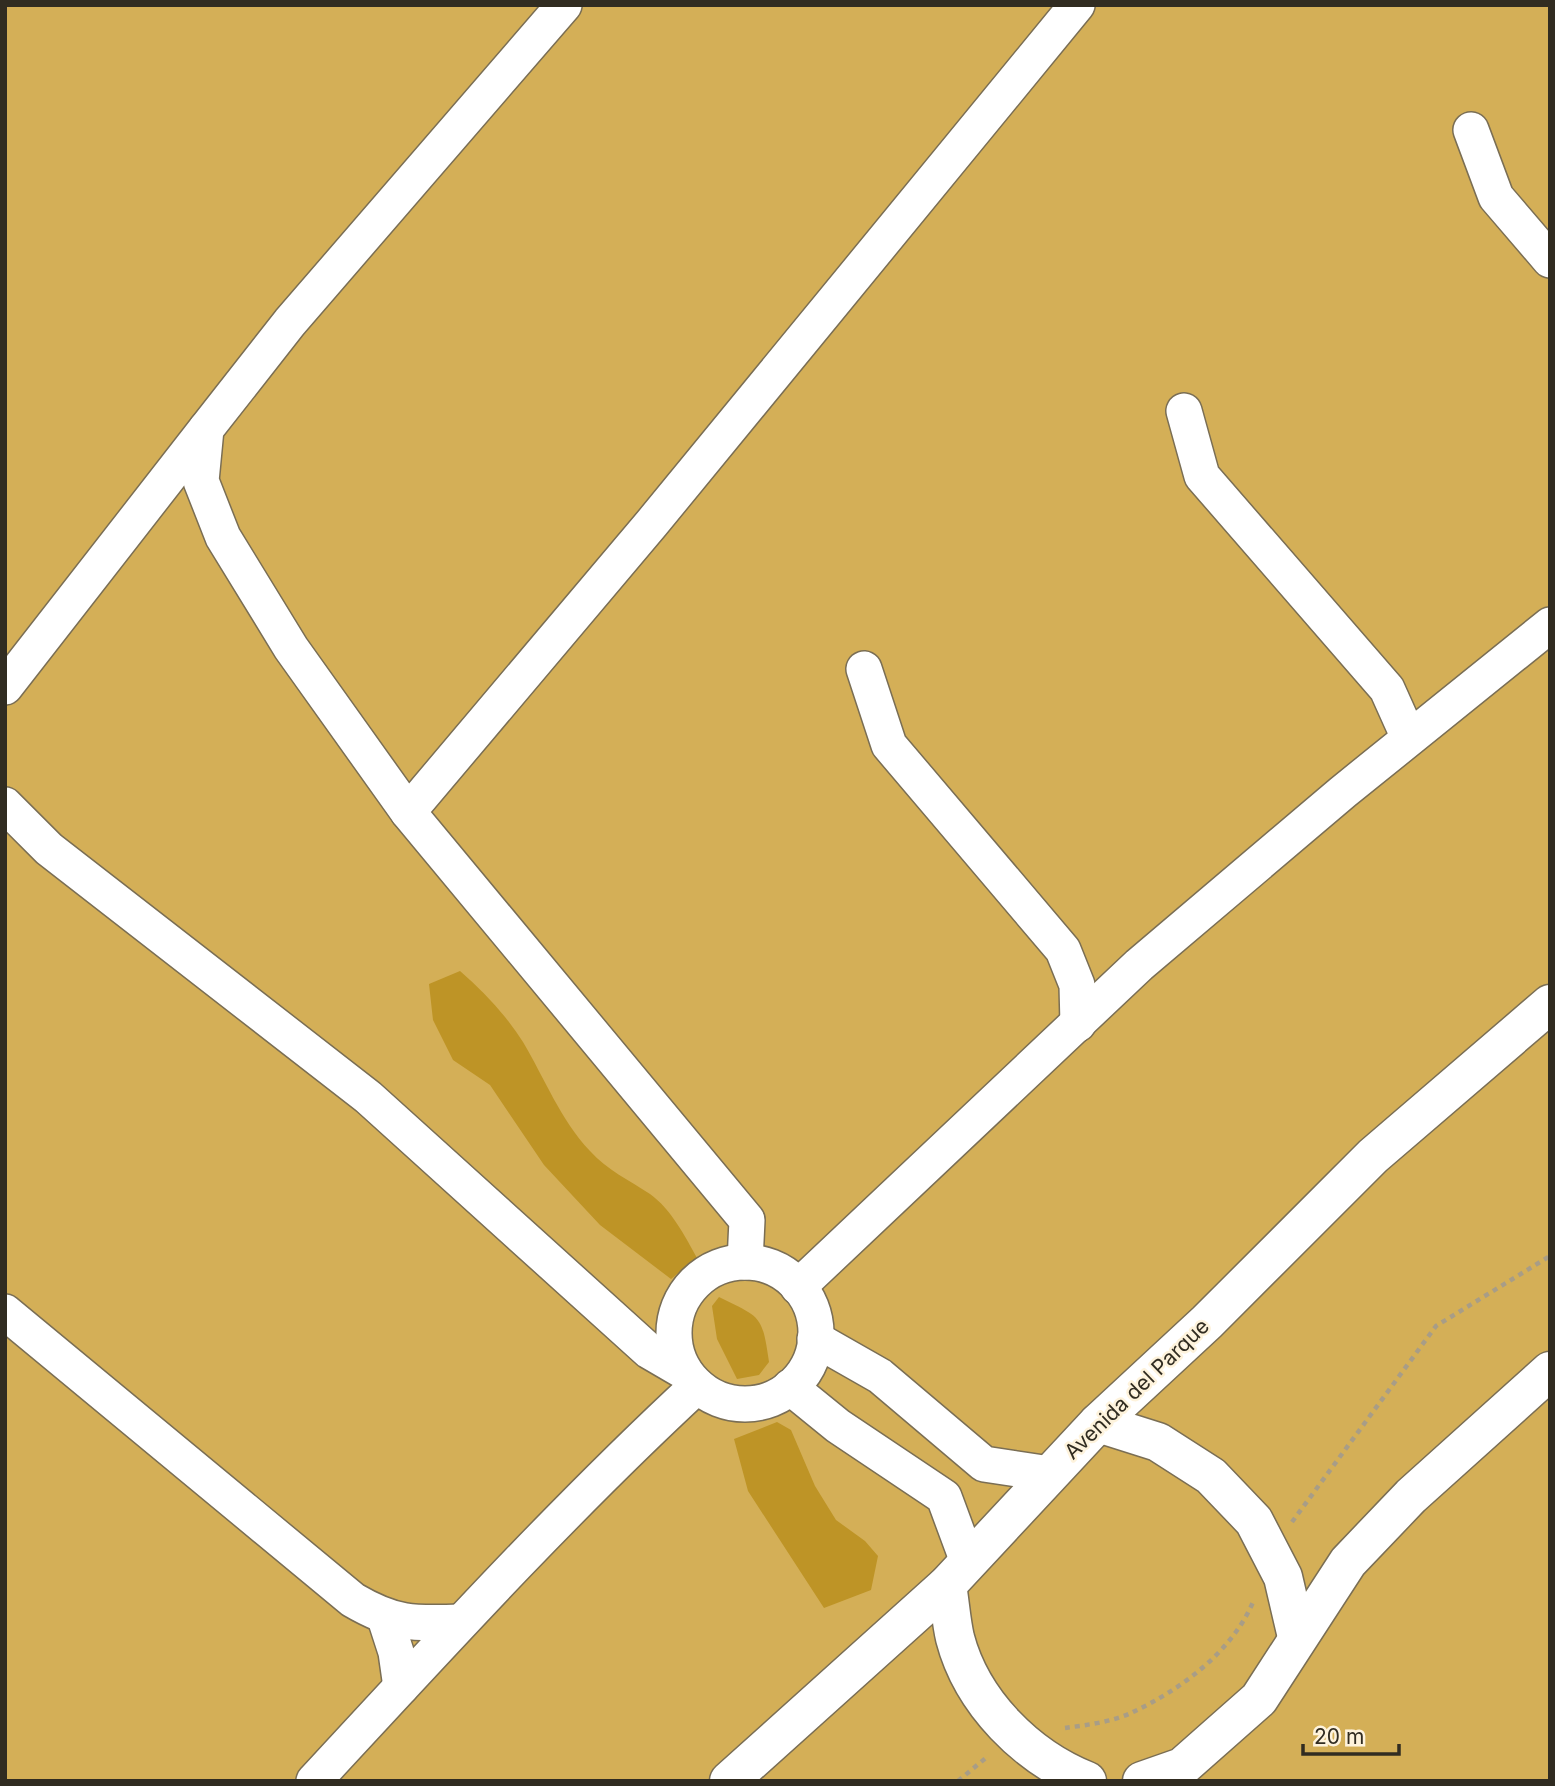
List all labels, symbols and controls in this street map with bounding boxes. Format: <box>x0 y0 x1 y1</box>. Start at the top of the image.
street label: Avenida del Parque <box>1059 1313 1214 1464</box>
scale bar <box>1303 1712 1399 1756</box>
text: 20 m <box>1314 1724 1364 1749</box>

